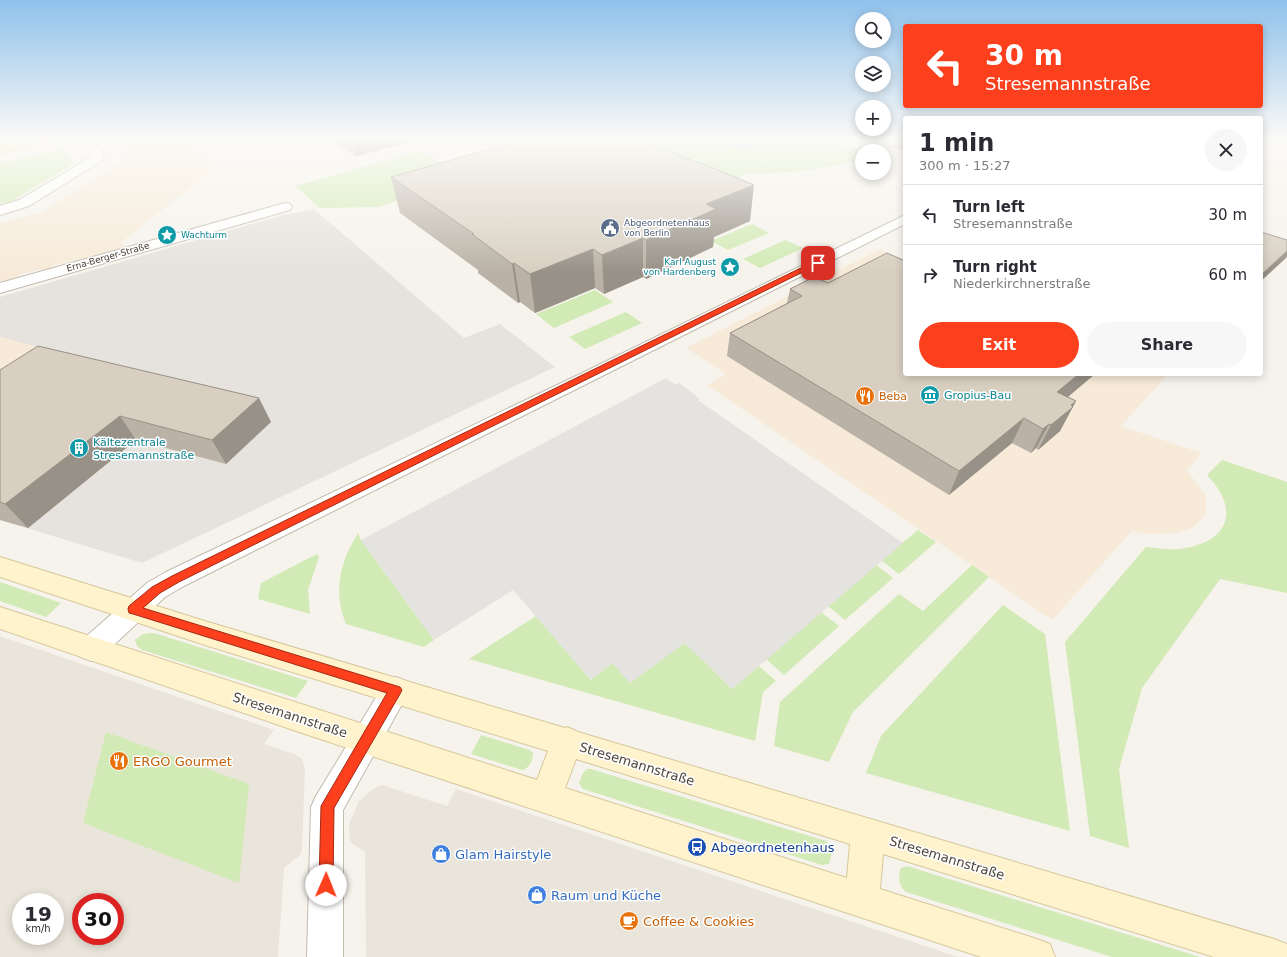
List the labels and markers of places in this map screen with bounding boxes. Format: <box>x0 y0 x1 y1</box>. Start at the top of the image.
public building icon: Abgeordnetenhaus von Berlin <box>599 217 621 239</box>
place label: Abgeordnetenhaus von Berlin <box>624 218 710 238</box>
place icon: Wachturm <box>156 224 178 246</box>
place label: Wachturm <box>181 230 227 240</box>
pin <box>801 246 835 280</box>
place icon: Karl August von Hardenberg <box>719 256 741 278</box>
place label: Karl August von Hardenberg <box>643 257 716 277</box>
museum icon: Gropius-Bau <box>919 384 941 406</box>
restaurant icon: Beba <box>854 385 876 407</box>
place label: Gropius-Bau <box>944 389 1011 402</box>
place label: Beba <box>879 390 907 403</box>
place label: Kältezentrale Stresemannstraße <box>93 436 194 462</box>
building icon: Kältezentrale Stresemannstraße <box>68 437 90 459</box>
restaurant icon: ERGO Gourmet <box>108 750 130 772</box>
place label: ERGO Gourmet <box>133 754 232 769</box>
bus stop icon: Abgeordnetenhaus <box>686 836 708 858</box>
place label: Abgeordnetenhaus <box>711 840 835 855</box>
shop icon: Glam Hairstyle <box>430 843 452 865</box>
place label: Glam Hairstyle <box>455 847 551 862</box>
shop icon: Raum und Küche <box>526 884 548 906</box>
place label: Raum und Küche <box>551 888 661 903</box>
cafe icon: Coffee & Cookies <box>618 910 640 932</box>
place label: Coffee & Cookies <box>643 914 755 929</box>

